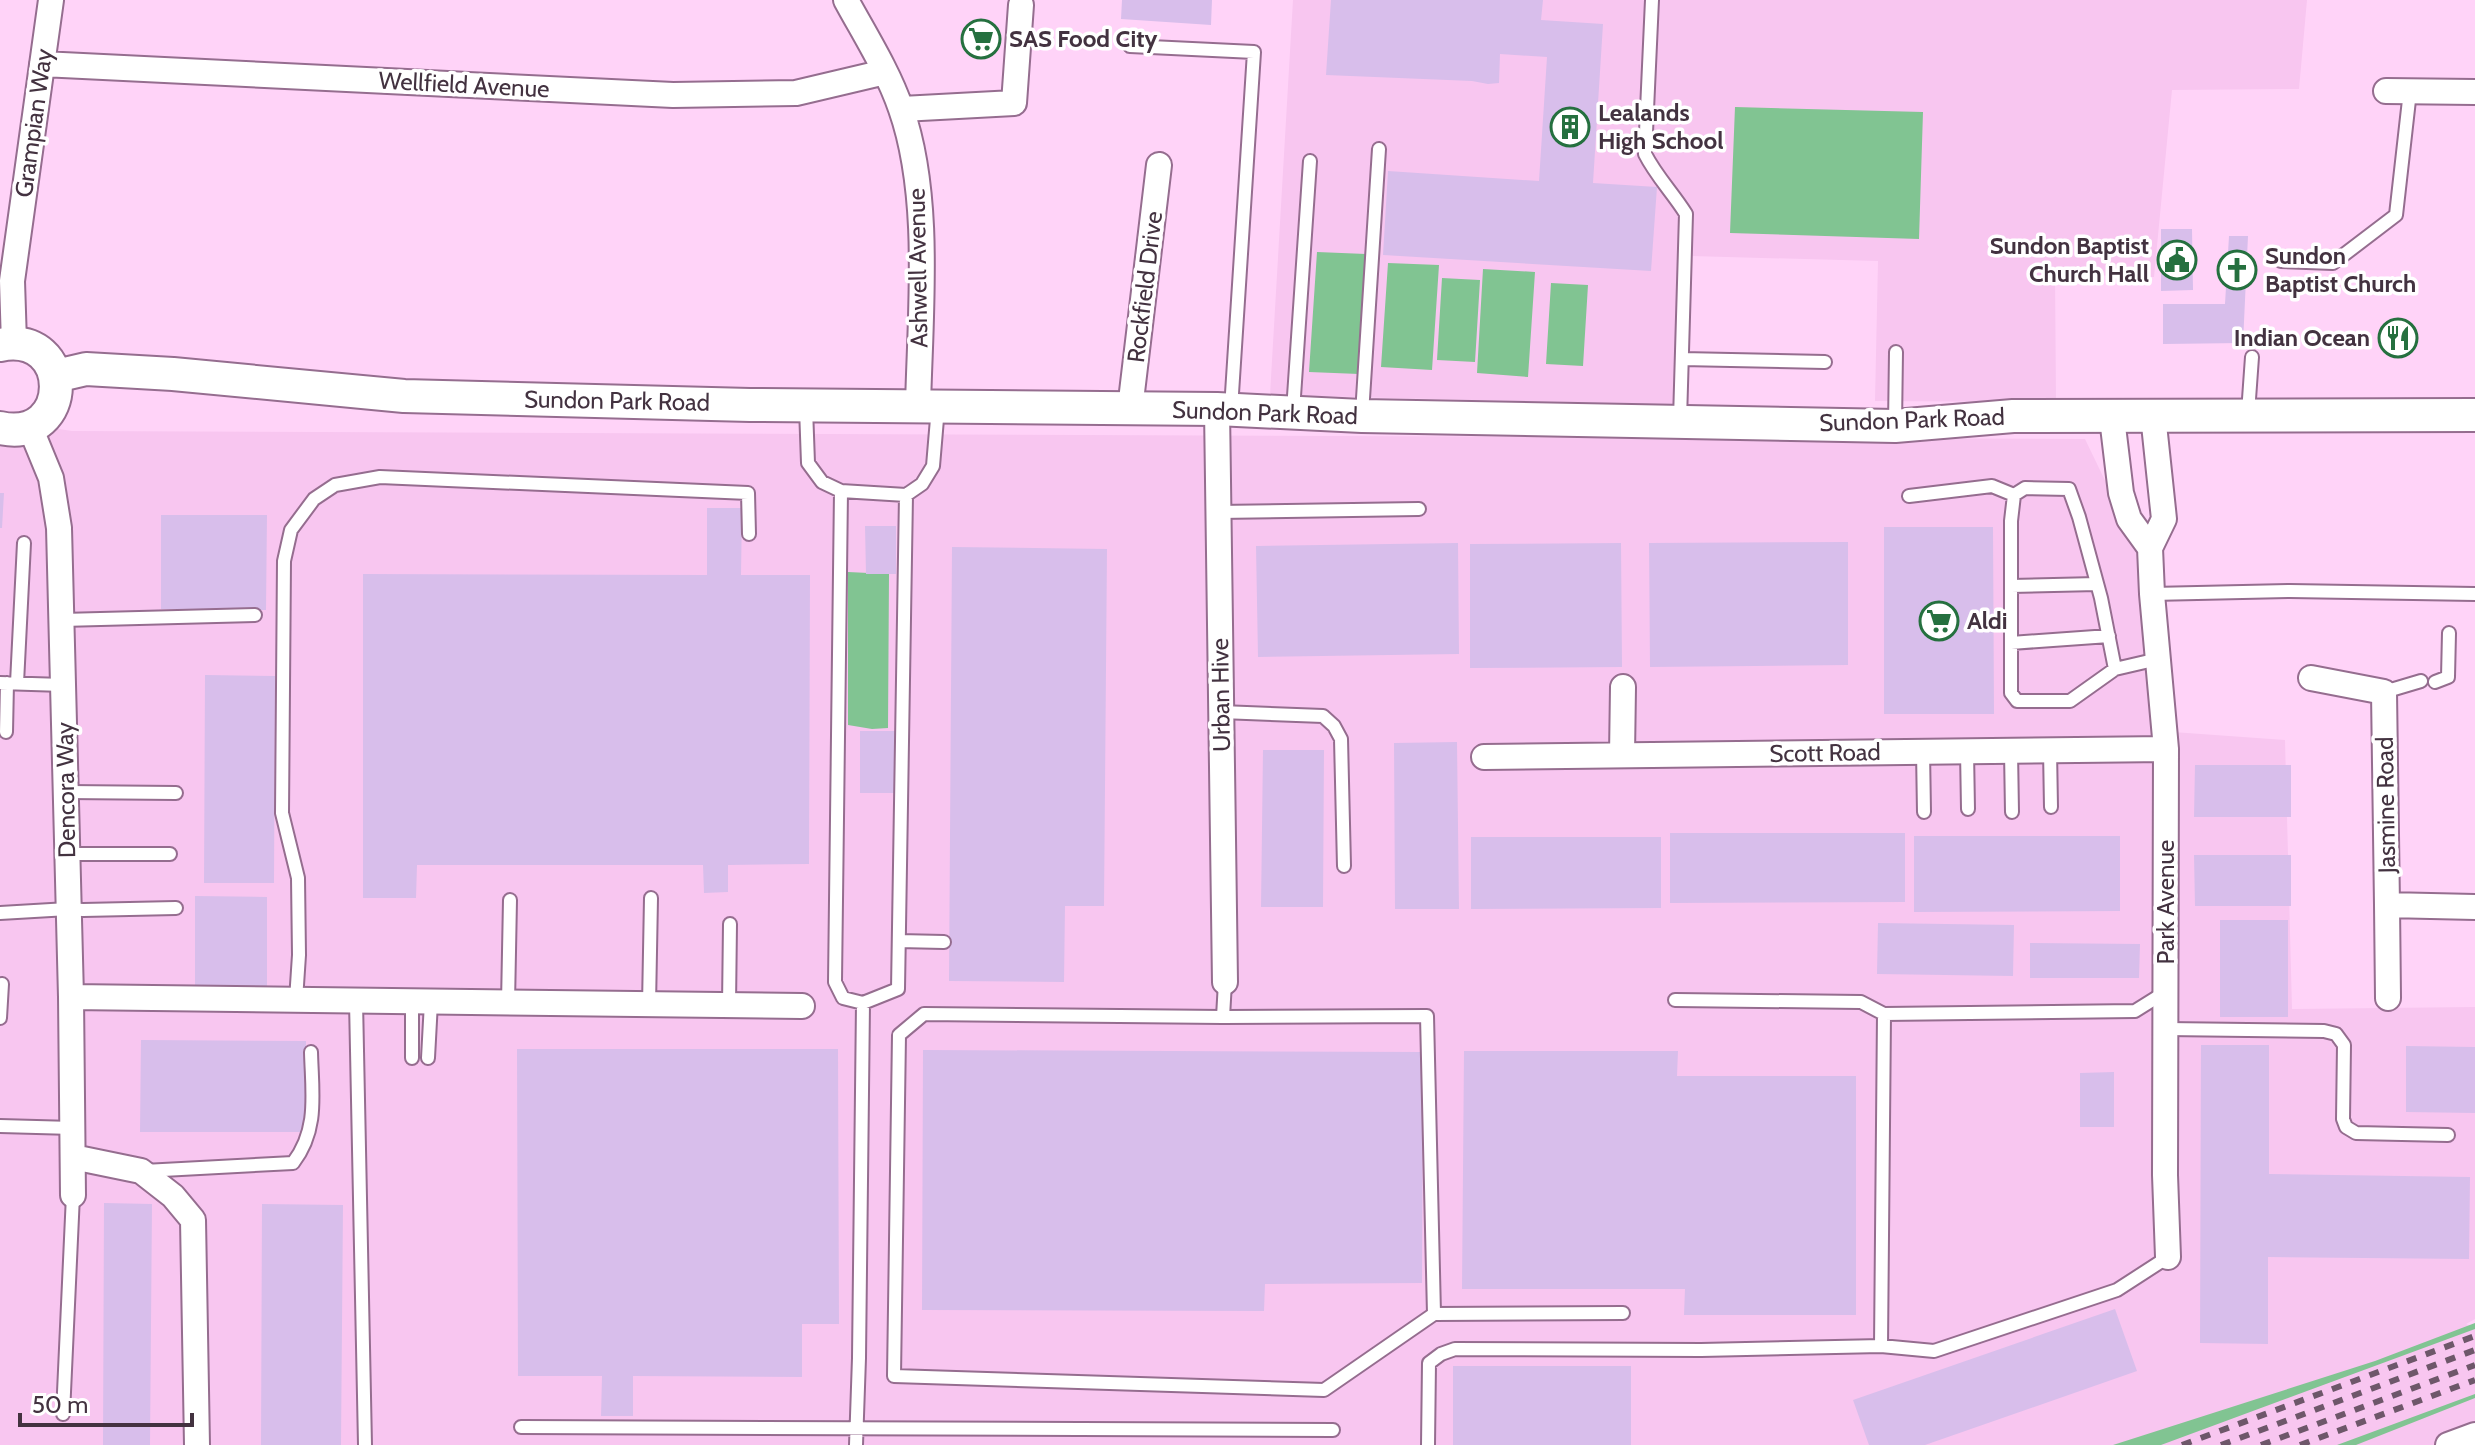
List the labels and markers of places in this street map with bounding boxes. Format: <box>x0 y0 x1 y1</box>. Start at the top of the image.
supermarket icon: SAS Food City <box>960 18 1002 60</box>
place label: SAS Food City <box>1009 24 1158 53</box>
place label: Lealands High School <box>1598 98 1723 155</box>
building icon: Lealands High School <box>1549 106 1591 148</box>
place label: Sundon Baptist Church Hall <box>1990 231 2149 288</box>
public building icon: Sundon Baptist Church Hall <box>2156 239 2198 281</box>
place label: Sundon Baptist Church <box>2265 241 2416 298</box>
church icon: Sundon Baptist Church <box>2216 249 2258 291</box>
restaurant icon: Indian Ocean <box>2377 317 2419 359</box>
place label: Indian Ocean <box>2234 323 2370 352</box>
supermarket icon: Aldi <box>1918 600 1960 642</box>
place label: Aldi <box>1967 606 2007 635</box>

